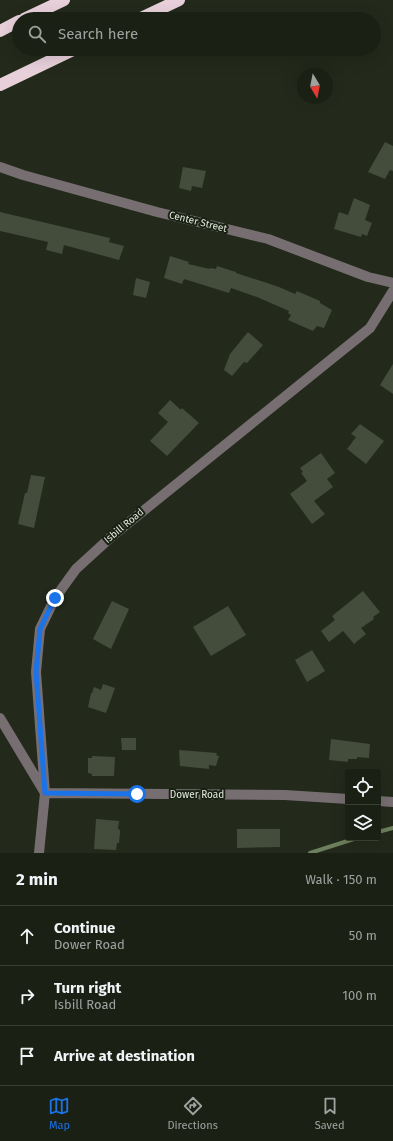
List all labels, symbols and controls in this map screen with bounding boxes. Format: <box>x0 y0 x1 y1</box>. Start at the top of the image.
search box <box>12 12 381 56</box>
icon: search <box>26 23 48 45</box>
text: Search here <box>58 25 138 43</box>
north arrow <box>297 68 333 104</box>
street label: Center Street <box>168 209 229 235</box>
street label: Isbill Road <box>102 506 146 546</box>
route end <box>46 589 64 607</box>
map controls <box>345 769 381 841</box>
button: locate <box>345 769 381 805</box>
route start <box>128 785 146 803</box>
street label: Dower Road <box>170 789 224 801</box>
button: layers <box>345 805 381 841</box>
text: 2 min <box>16 869 58 890</box>
text: Walk · 150 m <box>305 872 377 887</box>
text: Continue <box>54 919 115 937</box>
icon: ahead <box>16 925 38 947</box>
text: 50 m <box>349 928 377 943</box>
text: Dower Road <box>54 937 125 952</box>
text: Turn right <box>54 979 121 997</box>
icon: right <box>16 985 38 1007</box>
text: 100 m <box>342 988 377 1003</box>
text: Isbill Road <box>54 997 116 1012</box>
icon: arrive <box>16 1045 38 1067</box>
text: Arrive at destination <box>54 1047 195 1065</box>
tab: Map <box>48 1095 70 1132</box>
tab: Directions <box>167 1095 218 1132</box>
tab: Saved <box>315 1095 345 1132</box>

